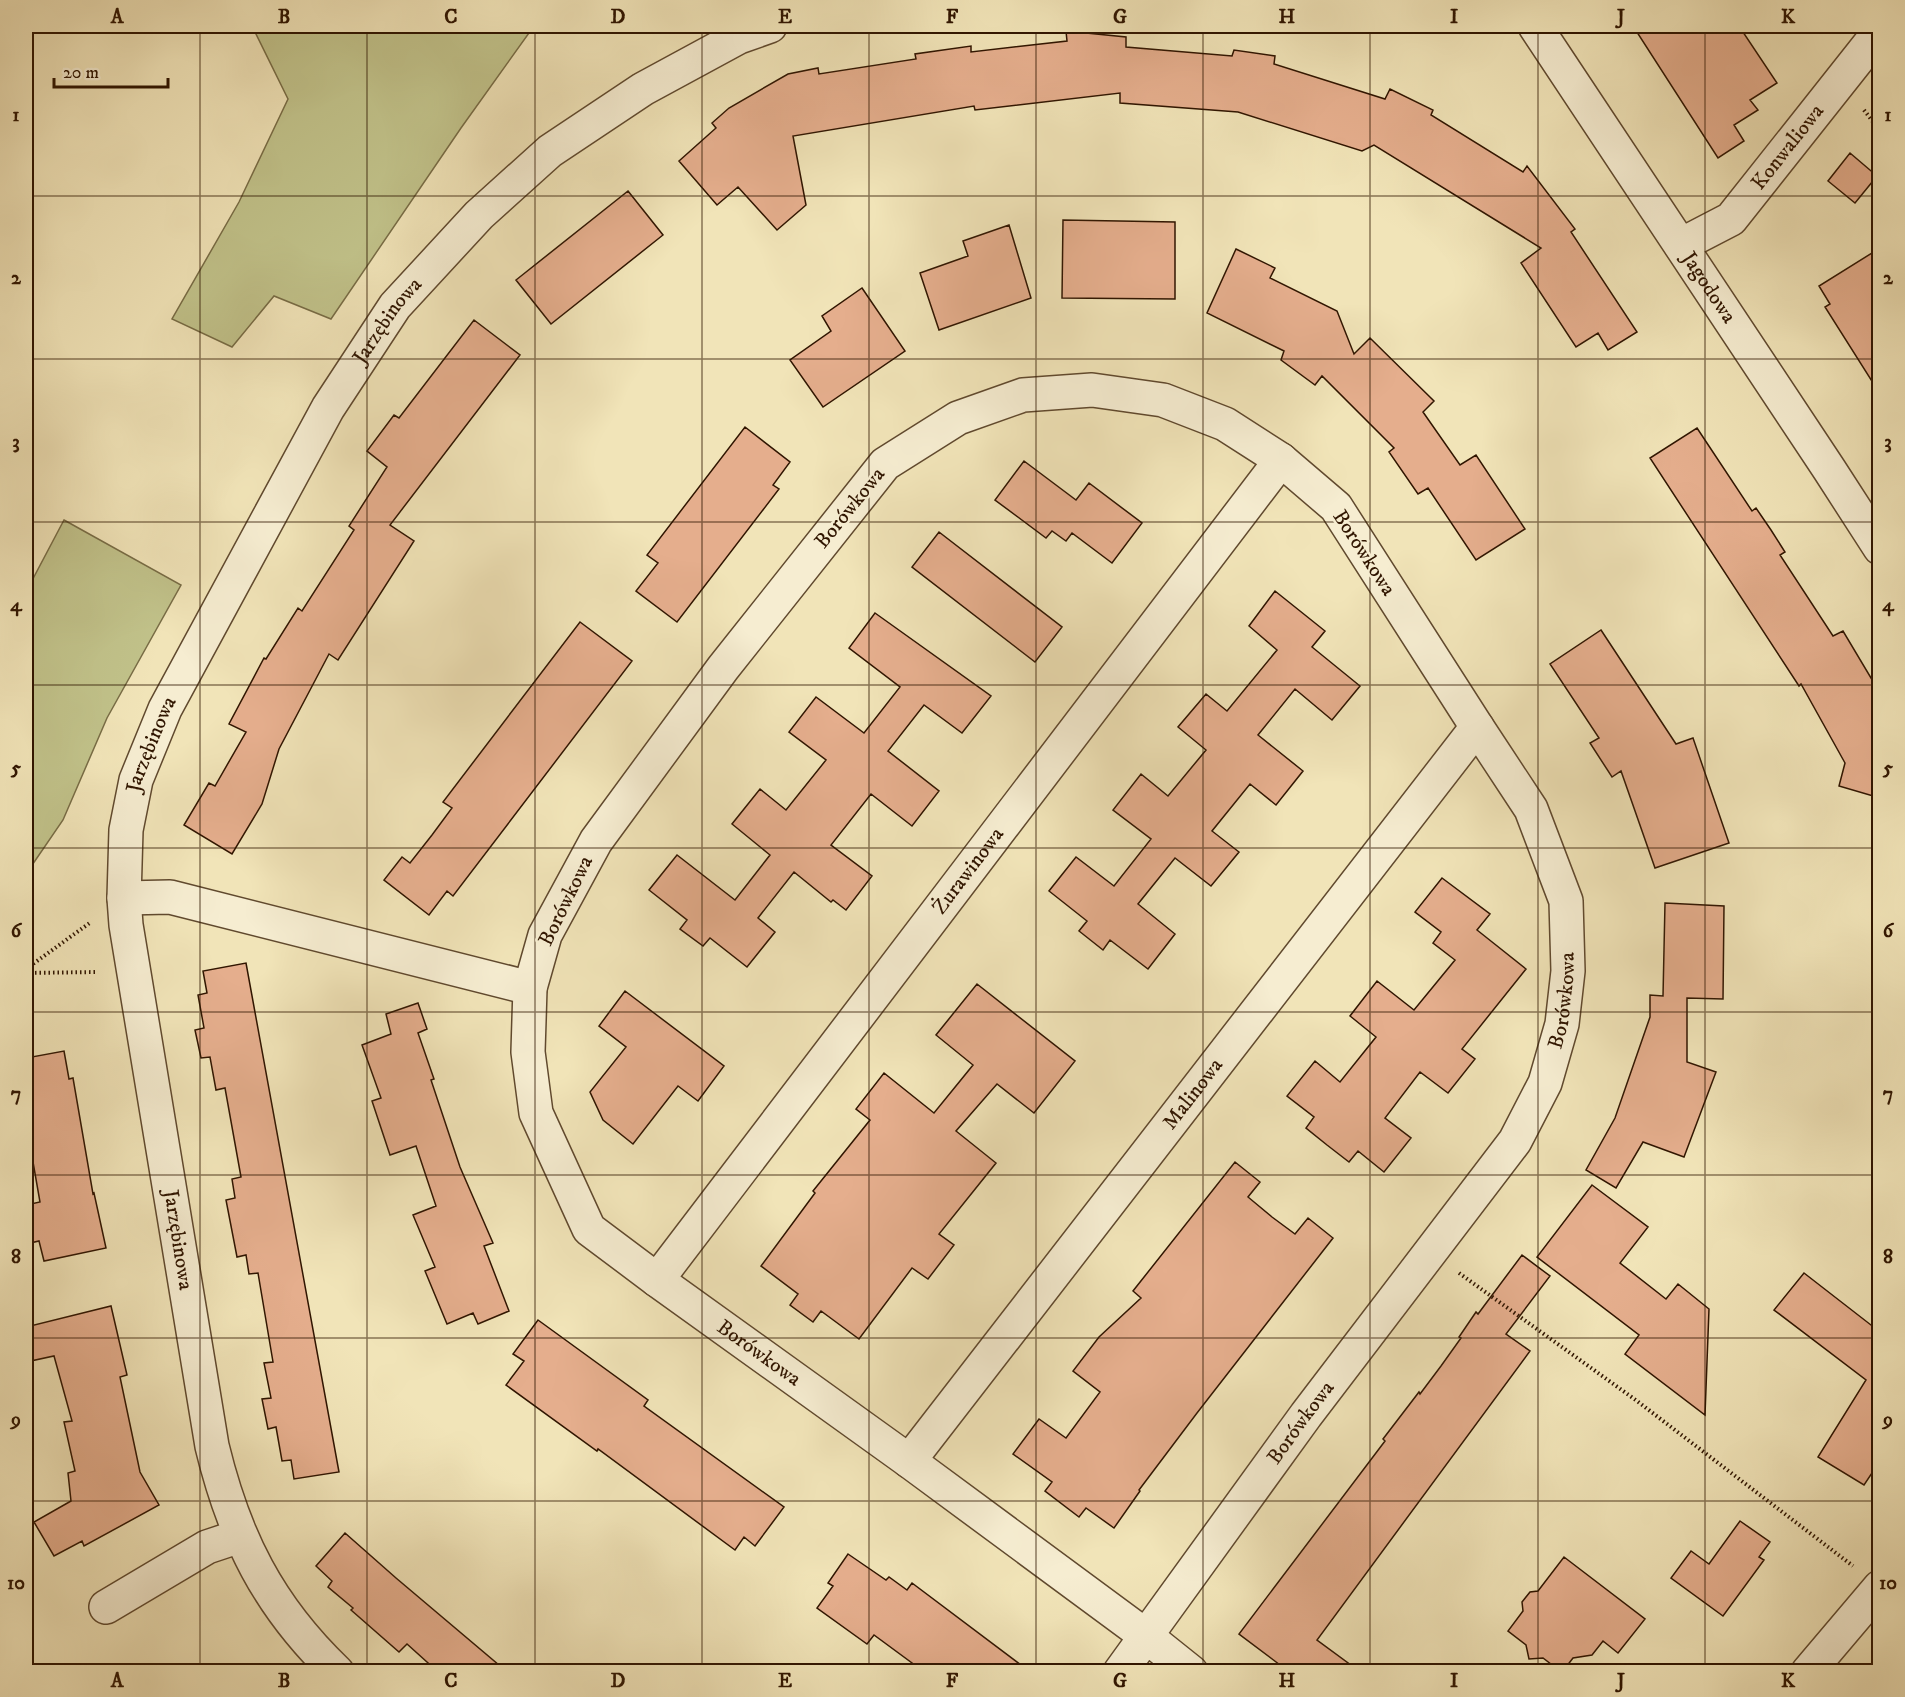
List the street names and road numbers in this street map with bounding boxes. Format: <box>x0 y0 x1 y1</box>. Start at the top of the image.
street label: Konwaliowa <box>1746 99 1830 195</box>
street label: Jagodowa <box>1674 245 1742 328</box>
street label: Jarzębinowa <box>346 272 428 371</box>
street label: Borówkowa <box>809 462 891 554</box>
street label: Borówkowa <box>1327 505 1401 601</box>
street label: Jarzębinowa <box>121 692 182 796</box>
street label: Żurawinowa <box>926 822 1010 920</box>
street label: Borówkowa <box>533 852 599 950</box>
street label: Borówkowa <box>1543 952 1581 1052</box>
street label: Malinowa <box>1157 1053 1229 1135</box>
street label: Jarzębinowa <box>157 1186 199 1292</box>
street label: Borówkowa <box>712 1314 806 1392</box>
street label: Borówkowa <box>1262 1376 1340 1470</box>

